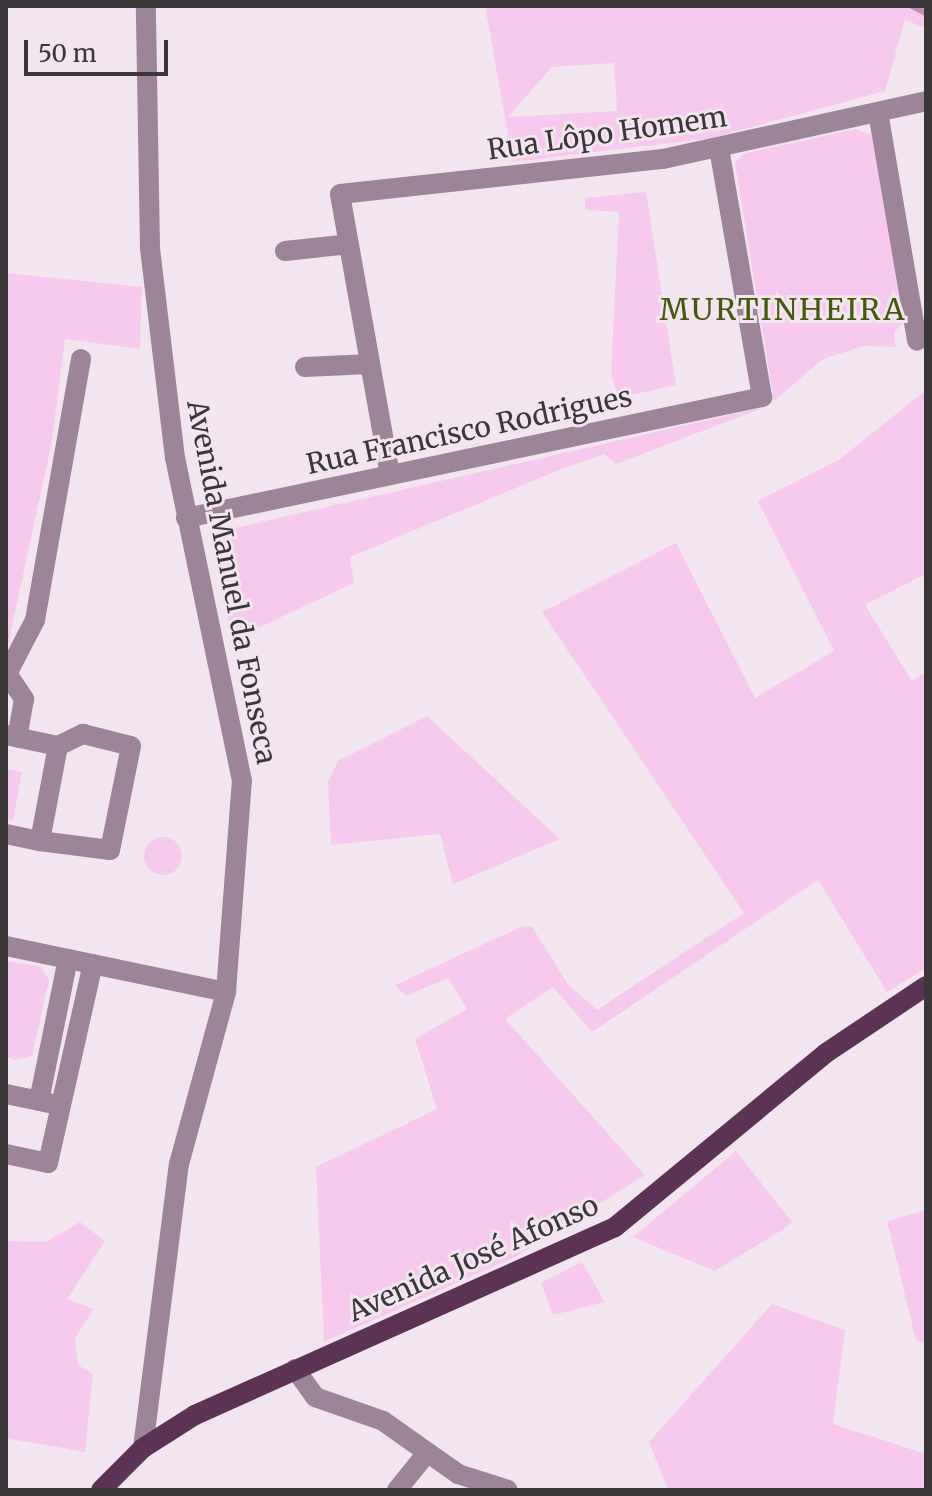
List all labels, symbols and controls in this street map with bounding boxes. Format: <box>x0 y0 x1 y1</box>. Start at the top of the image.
scale bar <box>28 24 172 74</box>
text: 50 m <box>38 38 97 69</box>
street label: Rua Lôpo Homem <box>485 100 729 166</box>
district label: MURTINHEIRA <box>660 291 906 327</box>
street label: Rua Francisco Rodrigues <box>303 379 635 481</box>
street label: Avenida Manuel da Fonseca <box>180 397 284 767</box>
street label: Avenida José Afonso <box>343 1188 603 1328</box>

